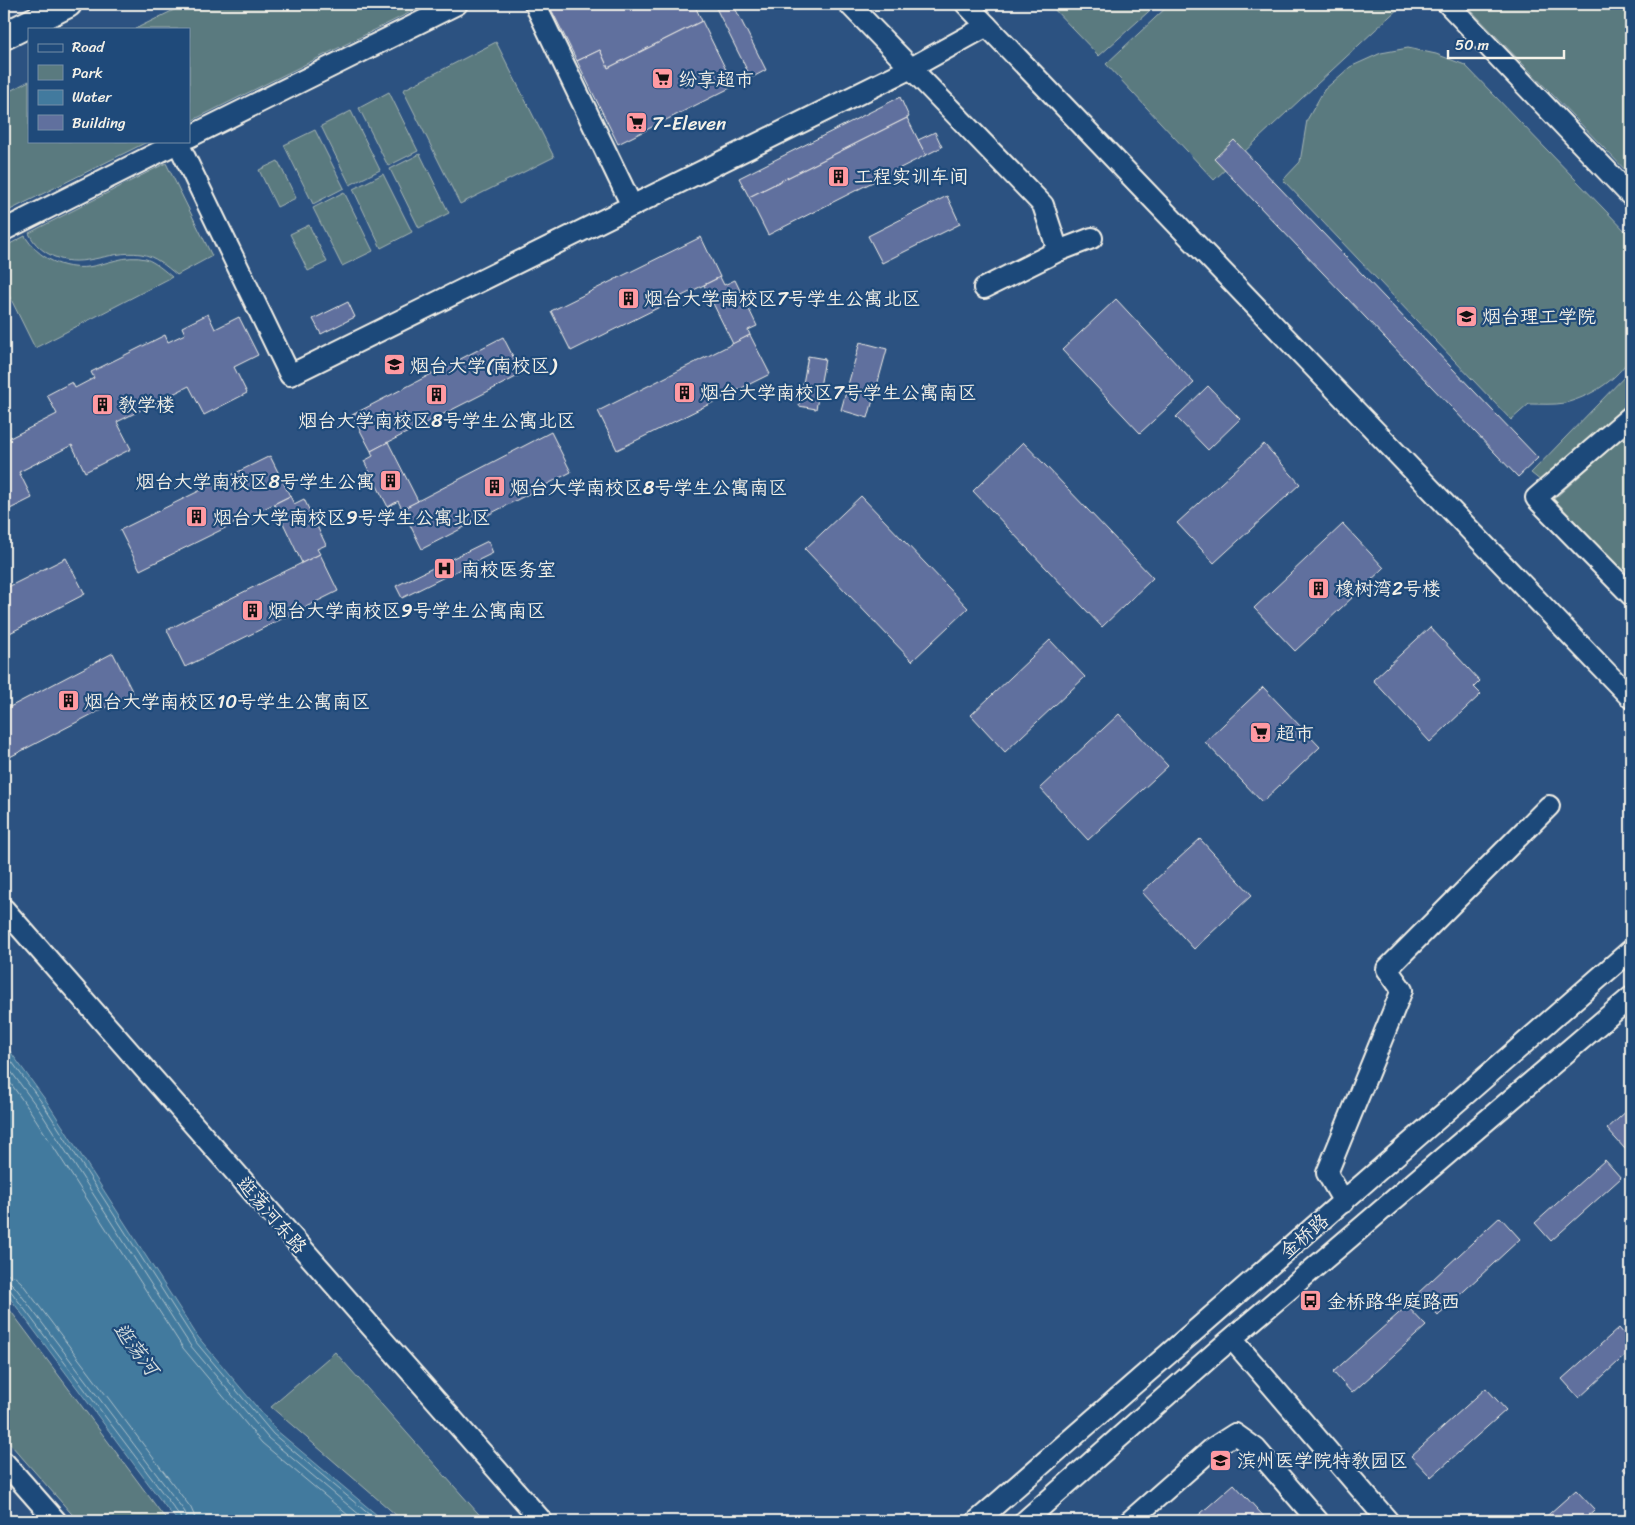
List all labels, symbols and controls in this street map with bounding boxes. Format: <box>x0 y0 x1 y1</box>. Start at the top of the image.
legend <box>28 28 190 142</box>
scale bar <box>1448 28 1564 60</box>
text: 50 m <box>1455 32 1490 58</box>
text: Road <box>72 34 105 60</box>
text: Park <box>72 60 103 86</box>
place label: 纷享超市 <box>678 63 754 96</box>
supermarket icon: 纷享超市 <box>650 67 674 91</box>
text: Water <box>72 84 112 110</box>
place label: 7-Eleven <box>652 107 726 140</box>
text: Building <box>72 110 126 136</box>
supermarket icon: 7-Eleven <box>624 111 648 135</box>
place label: 工程实训车间 <box>854 160 968 193</box>
building icon: 工程实训车间 <box>826 164 850 188</box>
place label: 烟台大学南校区7号学生公寓北区 <box>644 282 921 315</box>
building icon: 烟台大学南校区7号学生公寓北区 <box>616 286 640 310</box>
place label: 烟台理工学院 <box>1482 300 1596 333</box>
school or university icon: 烟台理工学院 <box>1454 304 1478 328</box>
place label: 烟台大学(南校区) <box>410 349 558 382</box>
school or university icon: 烟台大学(南校区) <box>382 353 406 377</box>
place label: 烟台大学南校区7号学生公寓南区 <box>700 376 977 409</box>
building icon: 烟台大学南校区7号学生公寓南区 <box>672 380 696 404</box>
building icon: 烟台大学南校区8号学生公寓北区 <box>425 382 449 406</box>
place label: 教学楼 <box>118 388 175 421</box>
building icon: 教学楼 <box>90 392 114 416</box>
place label: 烟台大学南校区8号学生公寓北区 <box>298 404 576 437</box>
place label: 烟台大学南校区8号学生公寓 <box>136 465 375 498</box>
building icon: 烟台大学南校区8号学生公寓 <box>379 469 403 493</box>
place label: 烟台大学南校区8号学生公寓南区 <box>510 471 787 504</box>
building icon: 烟台大学南校区8号学生公寓南区 <box>482 475 506 499</box>
place label: 烟台大学南校区9号学生公寓北区 <box>213 501 491 534</box>
building icon: 烟台大学南校区9号学生公寓北区 <box>185 505 209 529</box>
place label: 南校医务室 <box>461 553 556 586</box>
hospital icon: 南校医务室 <box>433 557 457 581</box>
place label: 橡树湾2号楼 <box>1335 572 1441 605</box>
building icon: 橡树湾2号楼 <box>1307 576 1331 600</box>
place label: 烟台大学南校区9号学生公寓南区 <box>268 594 546 627</box>
building icon: 烟台大学南校区9号学生公寓南区 <box>240 598 264 622</box>
place label: 烟台大学南校区10号学生公寓南区 <box>84 685 370 718</box>
building icon: 烟台大学南校区10号学生公寓南区 <box>56 689 80 713</box>
place label: 超市 <box>1276 717 1314 750</box>
supermarket icon: 超市 <box>1248 721 1272 745</box>
street label: 逛荡河东路 <box>228 1168 316 1262</box>
street label: 金桥路 <box>1272 1205 1336 1267</box>
place label: 金桥路华庭路西 <box>1327 1285 1460 1318</box>
bus stop icon: 金桥路华庭路西 <box>1299 1289 1323 1313</box>
water label: 逛荡河 <box>104 1315 170 1386</box>
place label: 滨州医学院特教园区 <box>1237 1444 1408 1477</box>
school or university icon: 滨州医学院特教园区 <box>1209 1448 1233 1472</box>

